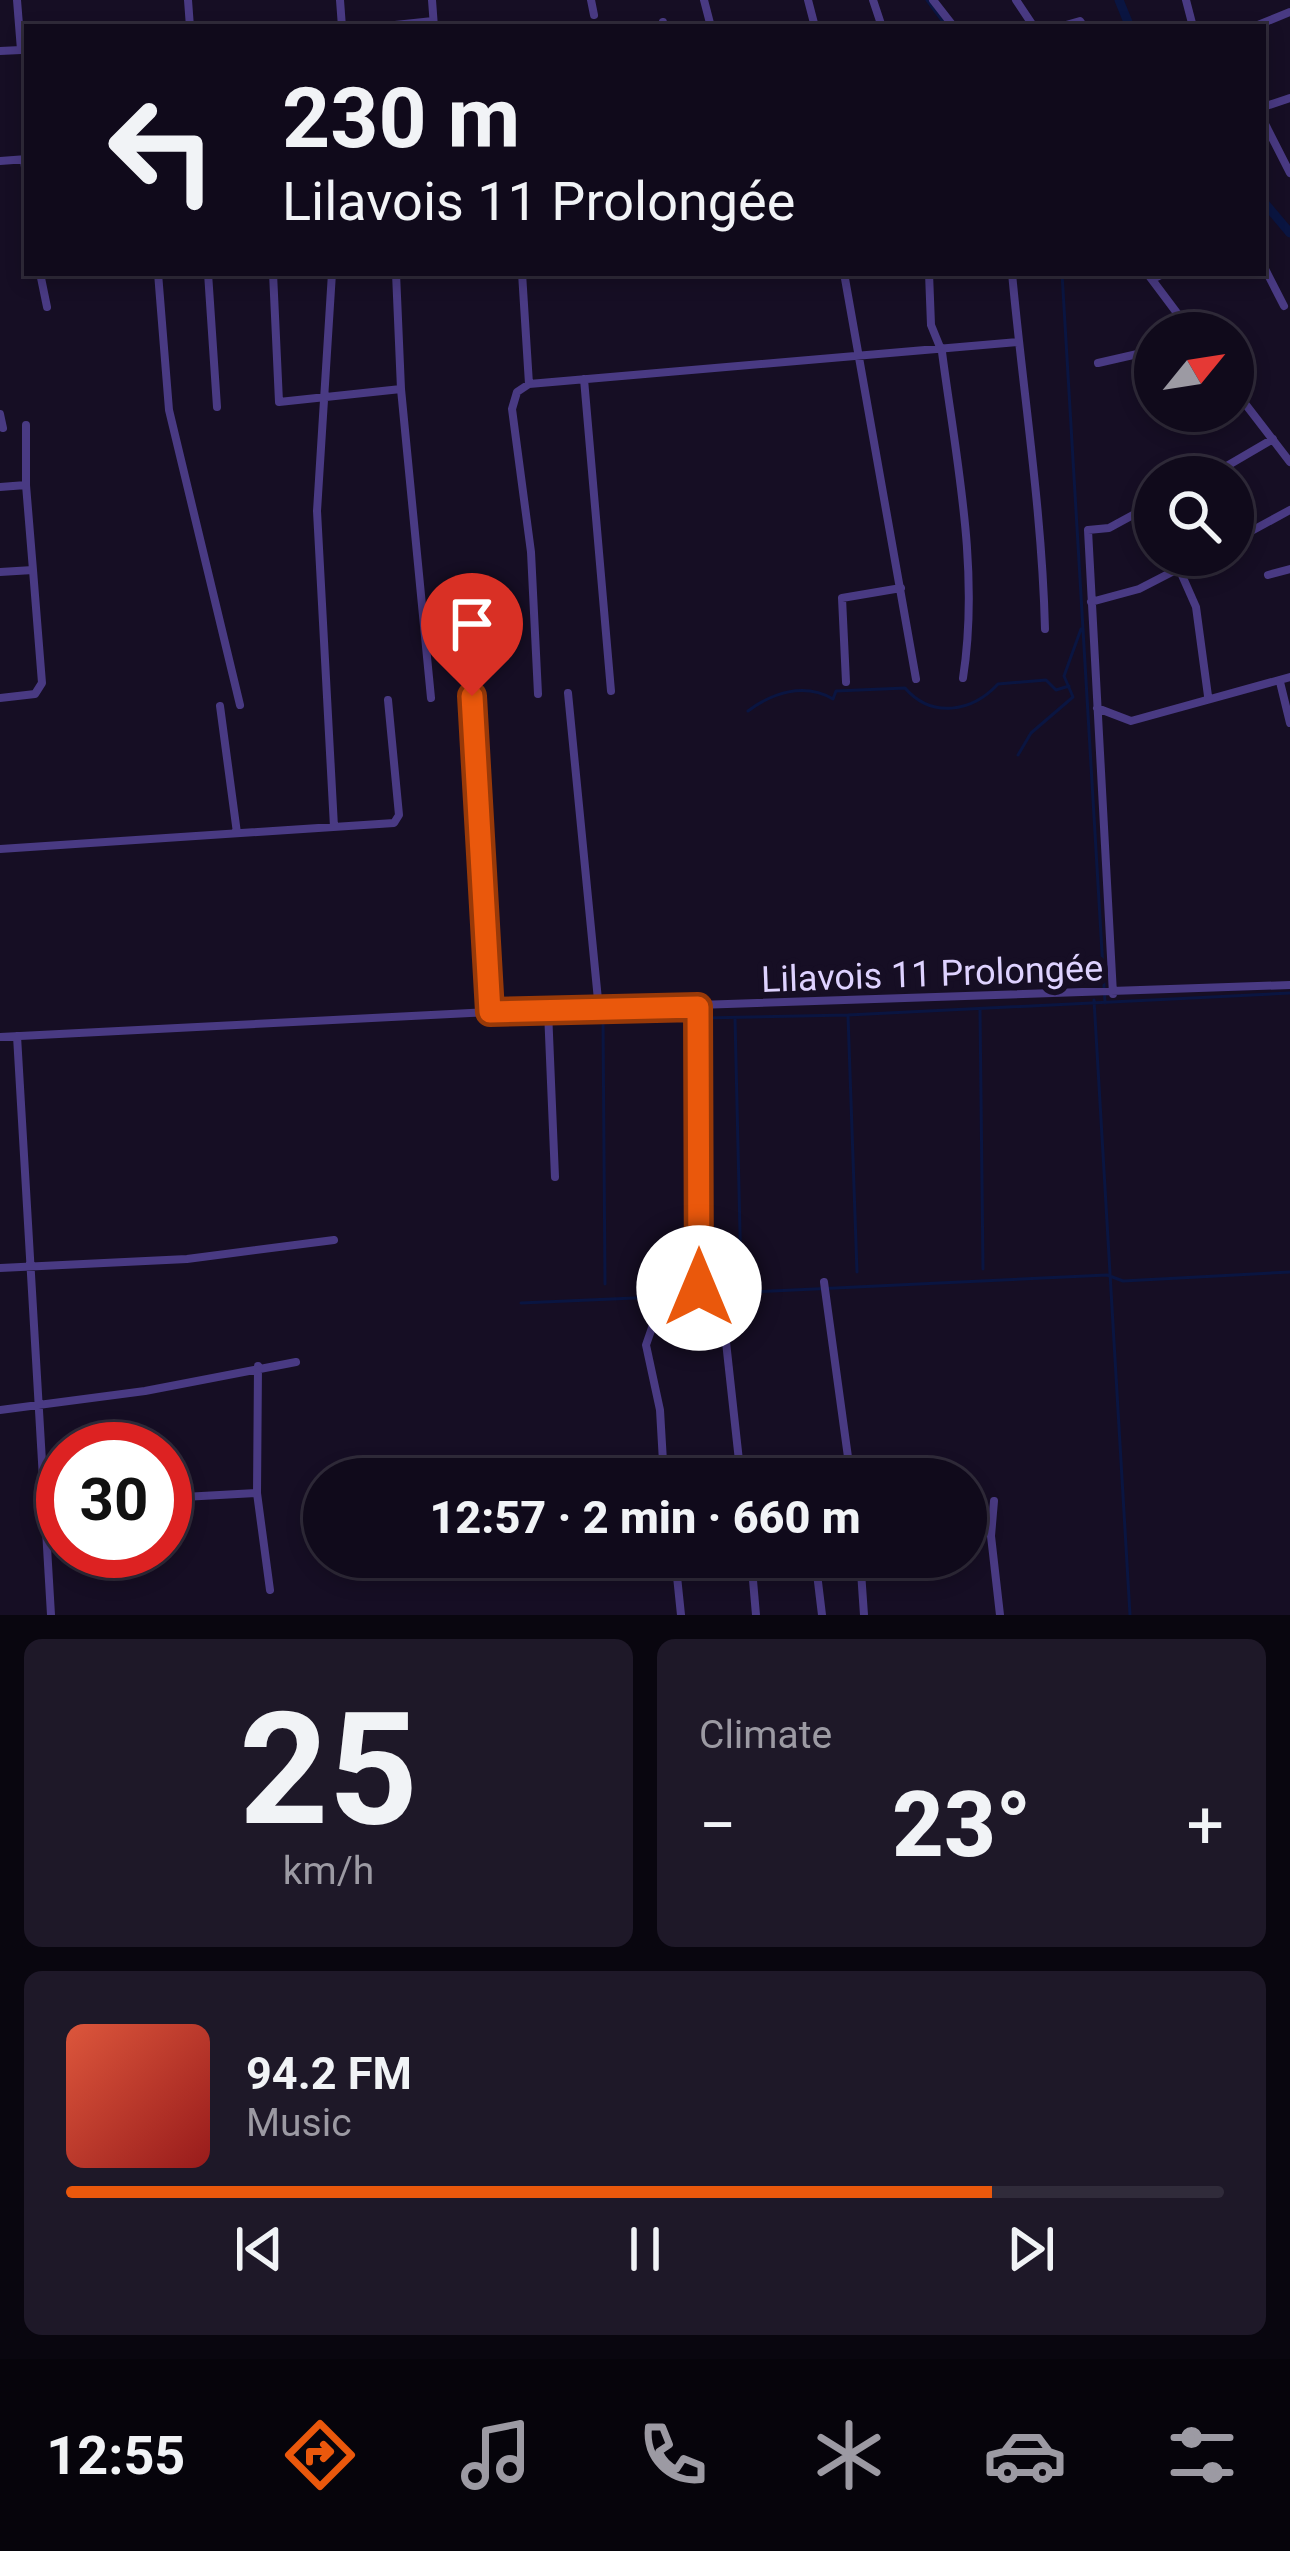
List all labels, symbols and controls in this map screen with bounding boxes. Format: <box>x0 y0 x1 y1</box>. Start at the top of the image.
text: 230 m <box>282 69 520 168</box>
icon: left <box>84 72 240 228</box>
text: Lilavois 11 Prolongée <box>282 170 795 233</box>
north arrow <box>1134 312 1254 432</box>
map controls <box>1134 312 1254 576</box>
button: search <box>1134 456 1254 576</box>
pin <box>421 573 523 696</box>
icon: arrive <box>439 591 505 657</box>
street label: Lilavois 11 Prolongée <box>760 947 1104 1001</box>
position arrow <box>636 1225 762 1351</box>
speed limit sign: 30 <box>36 1422 192 1578</box>
text: 12:57 · 2 min · 660 m <box>429 1491 861 1544</box>
text: 25 <box>239 1678 418 1861</box>
text: Climate <box>699 1712 832 1758</box>
text: 23° <box>892 1773 1031 1878</box>
text: − <box>699 1787 737 1864</box>
text: + <box>1187 1787 1224 1864</box>
text: km/h <box>283 1848 374 1894</box>
text: 94.2 FM <box>246 2047 412 2100</box>
text: Music <box>246 2100 352 2146</box>
icon: previous <box>226 2216 292 2282</box>
icon: pause <box>612 2216 678 2282</box>
icon: next <box>998 2216 1064 2282</box>
icon: directions <box>278 2413 362 2497</box>
icon: music <box>454 2413 538 2497</box>
icon: phone <box>631 2413 715 2497</box>
icon: climate <box>807 2413 891 2497</box>
icon: car <box>983 2413 1067 2497</box>
icon: filters <box>1160 2413 1244 2497</box>
text: 12:55 <box>46 2424 185 2487</box>

